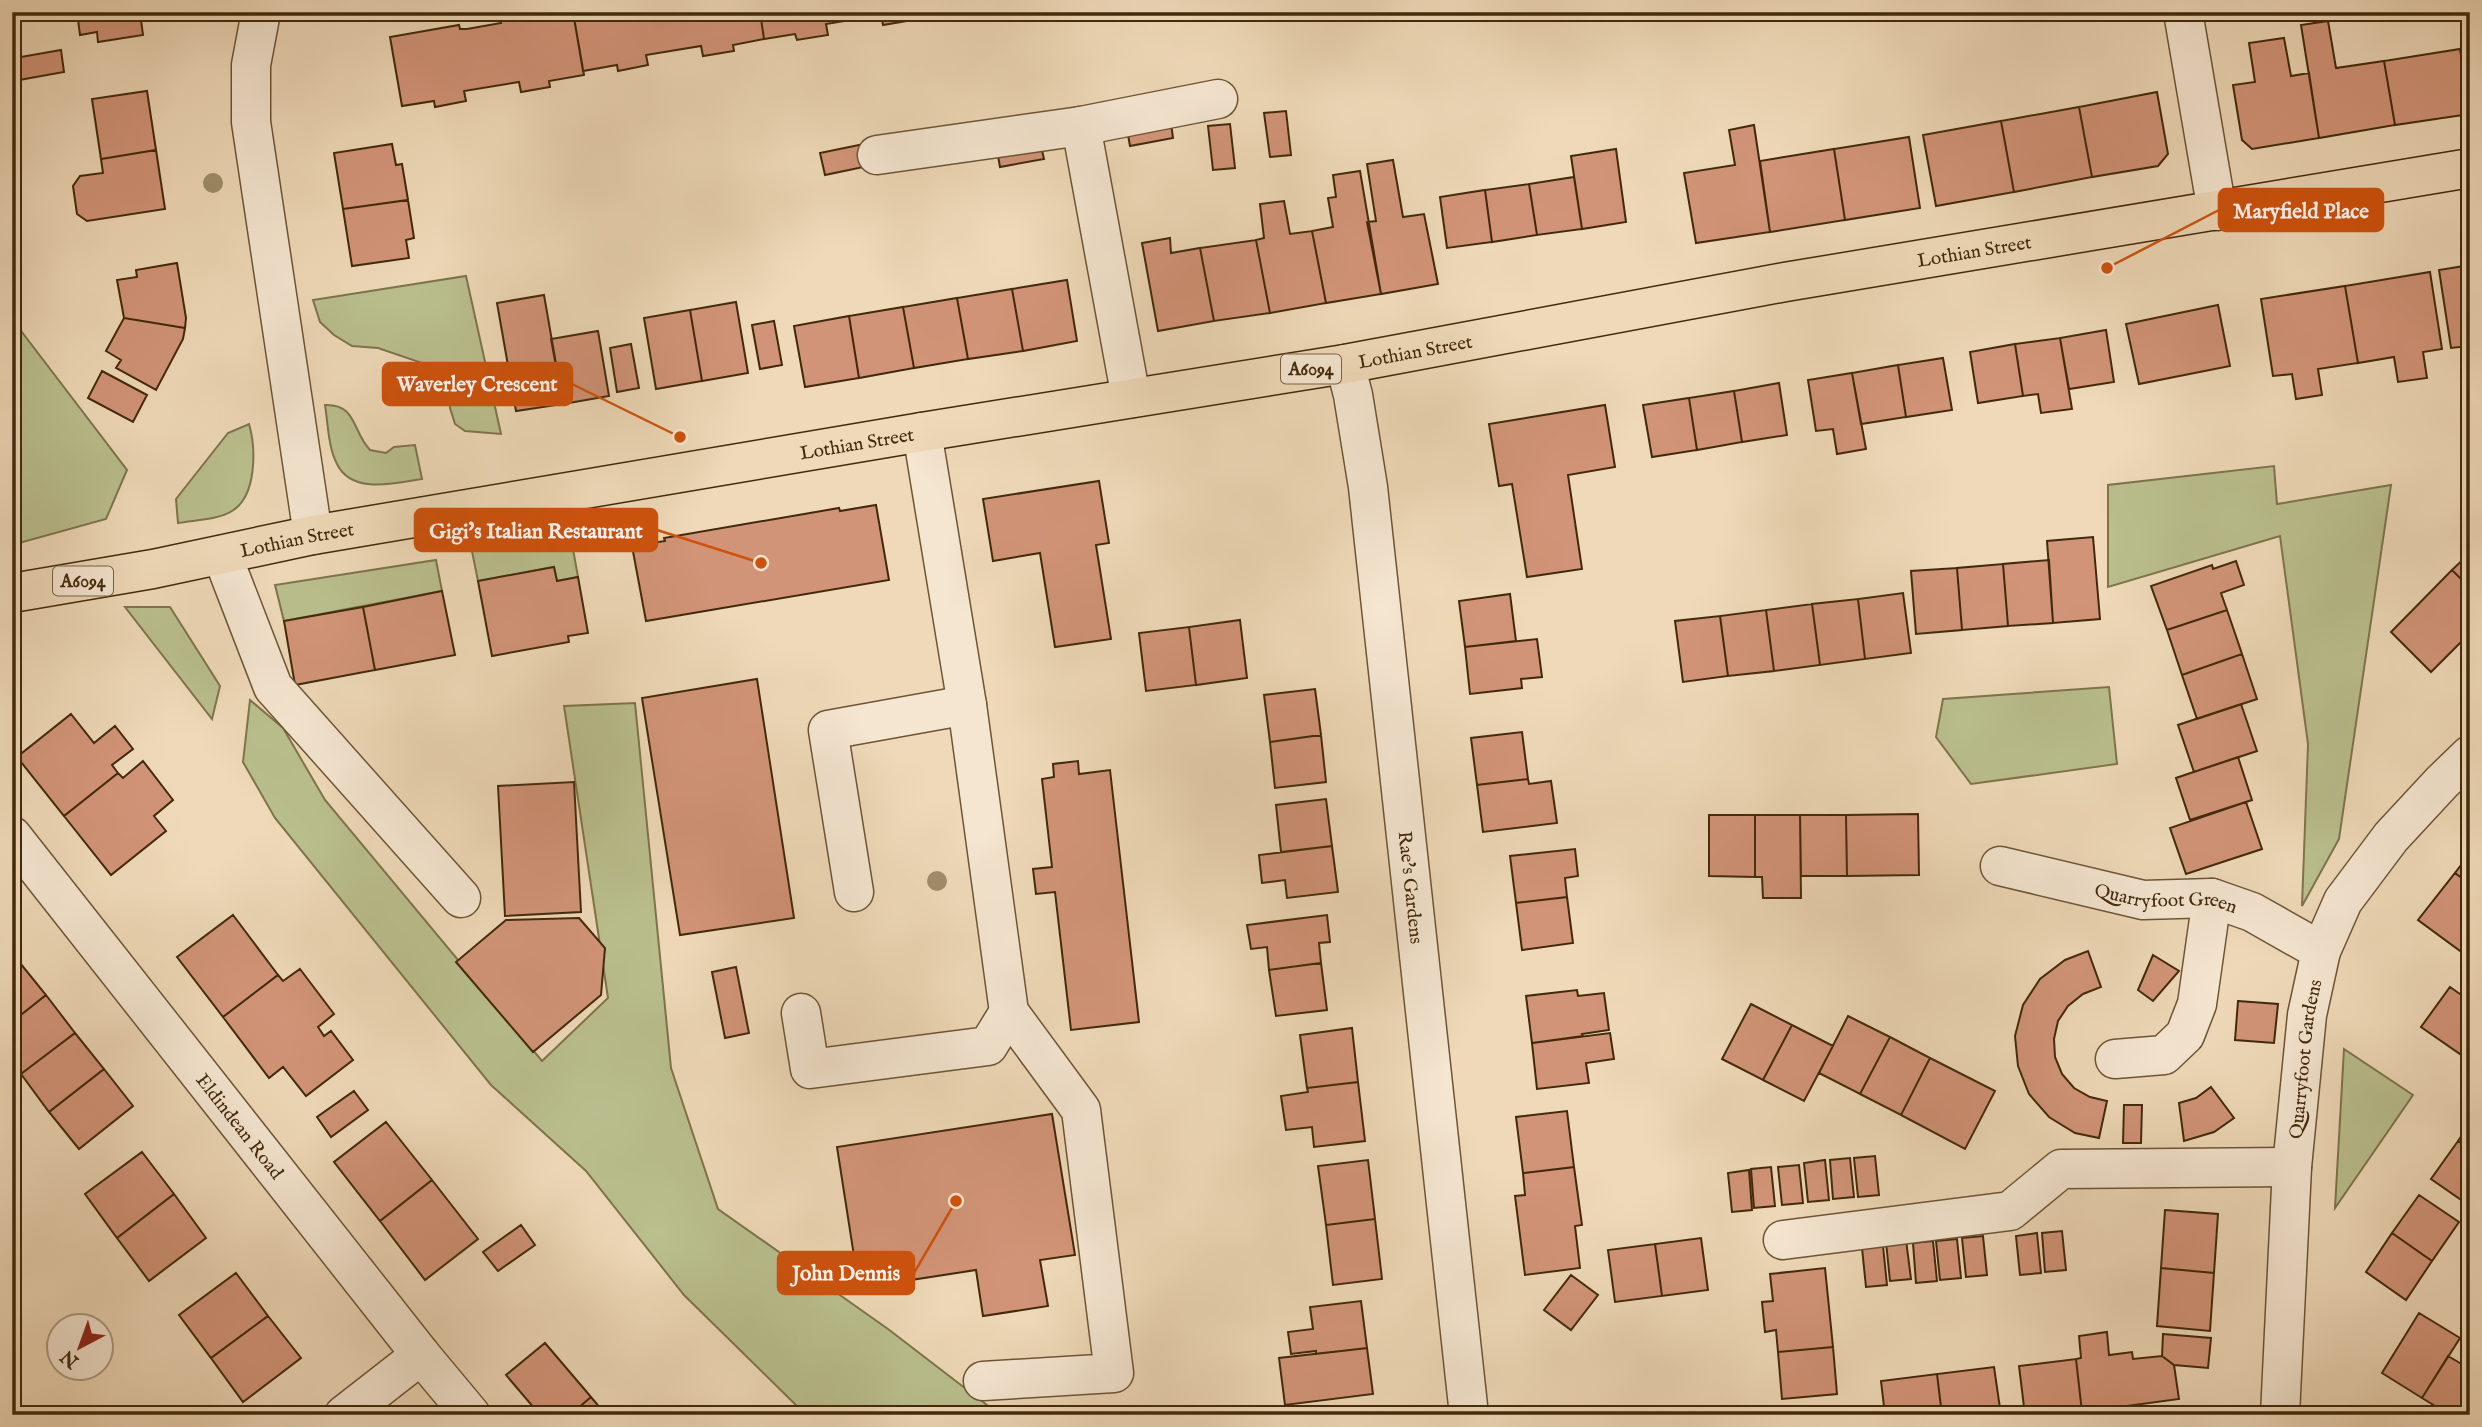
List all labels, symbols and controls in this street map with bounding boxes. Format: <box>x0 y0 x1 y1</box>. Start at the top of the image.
callout: Maryfield Place <box>2219 189 2383 231</box>
text: Maryfield Place <box>2233 199 2369 226</box>
street label: Lothian Street <box>1916 231 2034 274</box>
street label: Lothian Street <box>1357 330 1475 375</box>
road number: A6094 <box>1281 354 1341 384</box>
callout: Waverley Crescent <box>383 363 572 405</box>
text: Waverley Crescent <box>396 372 558 399</box>
street label: Lothian Street <box>798 423 916 466</box>
callout: Gigi's Italian Restaurant <box>415 509 657 551</box>
street label: Lothian Street <box>238 518 356 564</box>
text: Gigi's Italian Restaurant <box>429 519 644 546</box>
road number: A6094 <box>53 566 113 596</box>
street label: Rae's Gardens <box>1392 830 1428 945</box>
street label: Quarryfoot Green <box>2092 879 2240 920</box>
street label: Quarryfoot Gardens <box>2285 977 2328 1140</box>
street label: Eldindean Road <box>190 1069 288 1185</box>
callout: John Dennis <box>778 1252 914 1294</box>
text: John Dennis <box>789 1261 900 1288</box>
north arrow <box>46 1312 116 1382</box>
text: N <box>56 1344 85 1373</box>

